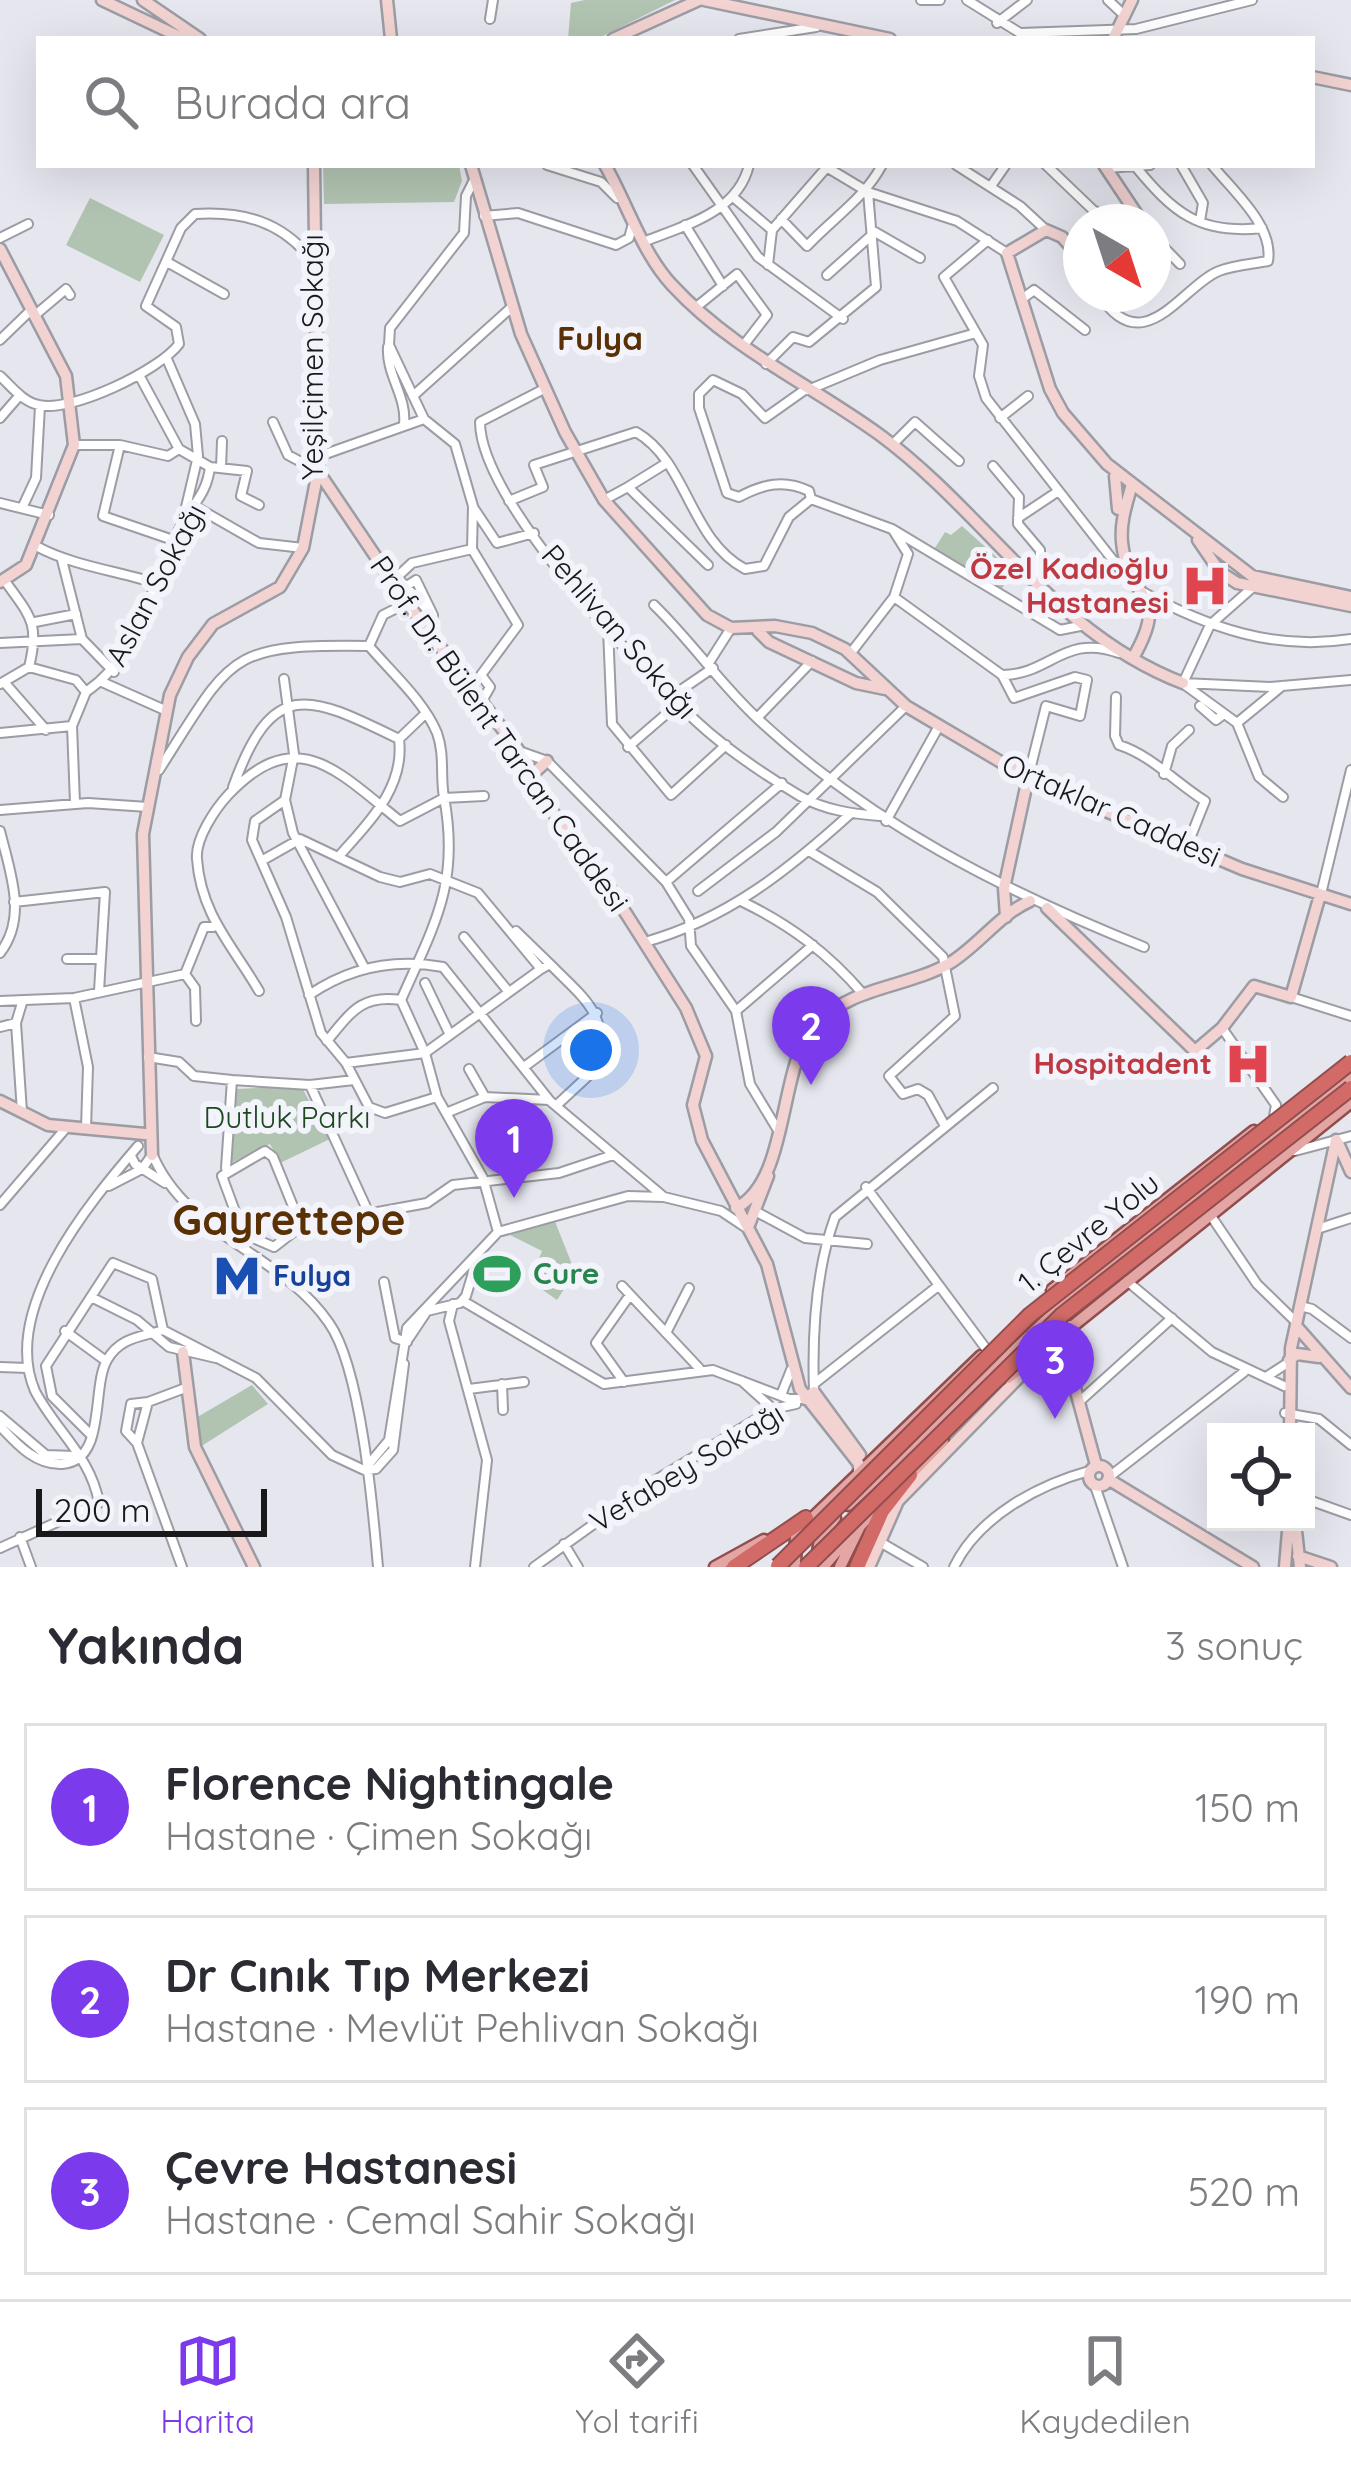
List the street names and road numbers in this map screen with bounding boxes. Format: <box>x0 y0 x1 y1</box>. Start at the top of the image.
street label: Yeşilçimen Sokağı <box>293 234 331 480</box>
street label: Aslan Sokağı <box>96 497 214 672</box>
street label: Pehlivan Sokağı <box>534 536 706 726</box>
street label: Prof. Dr. Bülent Tarcan Caddesi <box>362 548 637 919</box>
street label: Ortaklar Caddesi <box>996 745 1227 875</box>
street label: 1. Çevre Yolu <box>1010 1164 1167 1301</box>
street label: Vefabey Sokağı <box>583 1394 790 1540</box>

